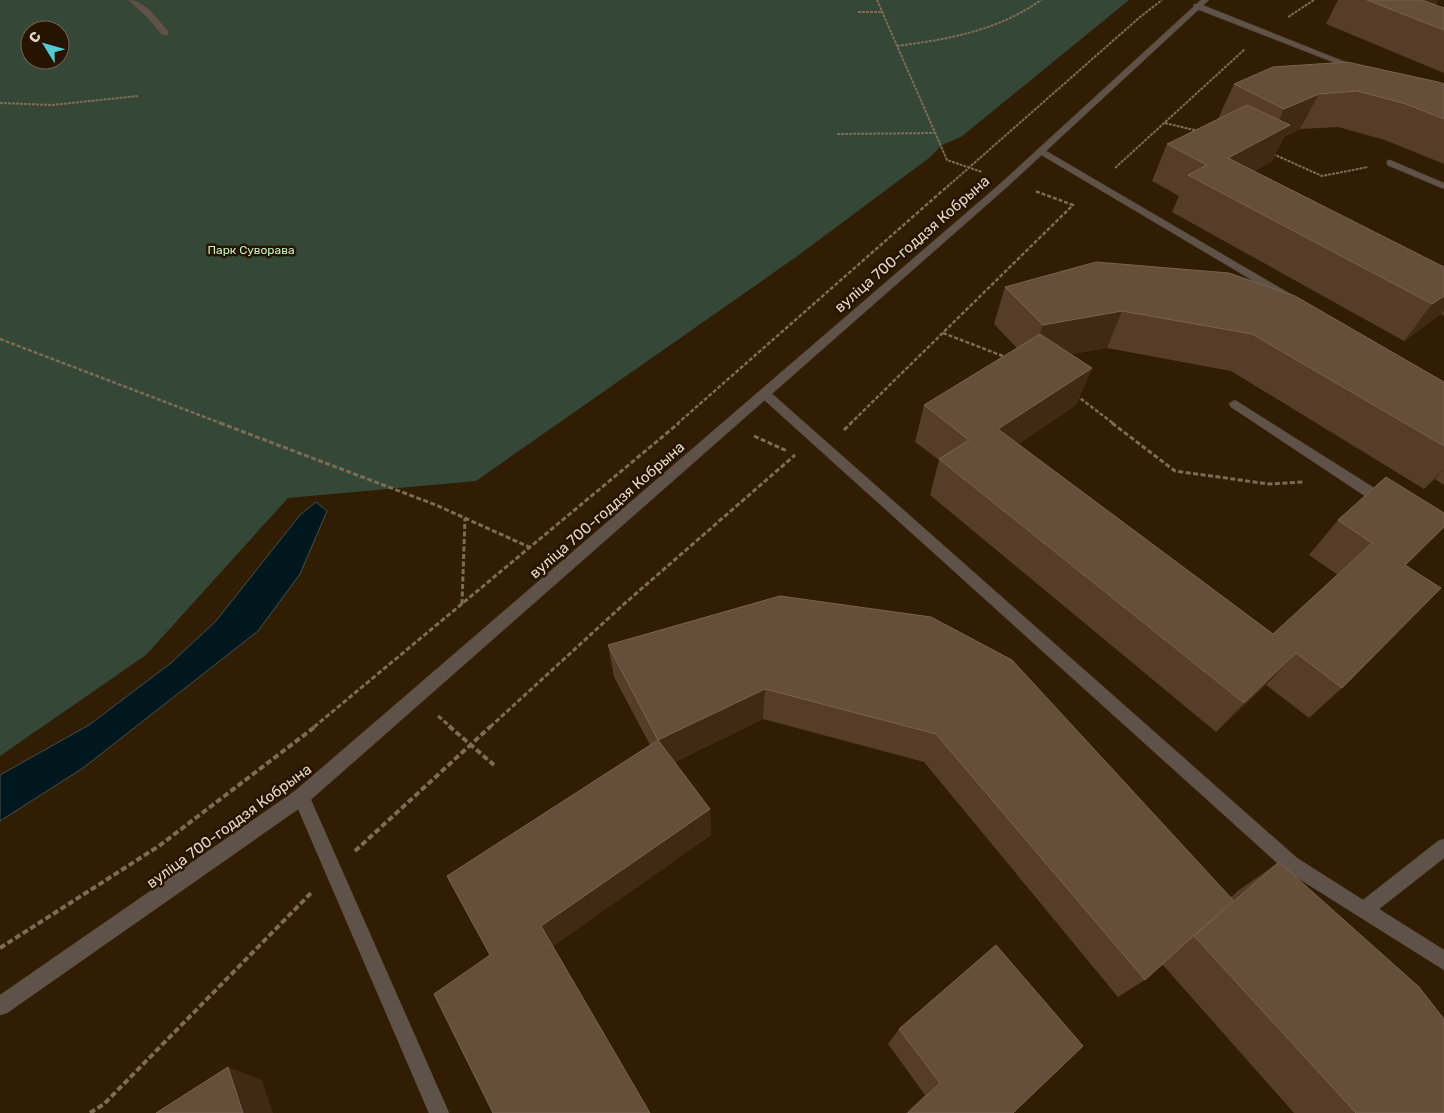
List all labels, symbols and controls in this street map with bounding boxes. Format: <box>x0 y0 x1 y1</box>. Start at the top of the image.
north arrow <box>20 20 70 70</box>
text: С <box>25 28 45 47</box>
street label: вуліца 700-годдзя Кобрына <box>831 172 993 316</box>
park label: Парк Суворава <box>207 243 295 257</box>
street label: вуліца 700-годдзя Кобрына <box>526 438 688 582</box>
street label: вуліца 700-годдзя Кобрына <box>143 760 315 892</box>

